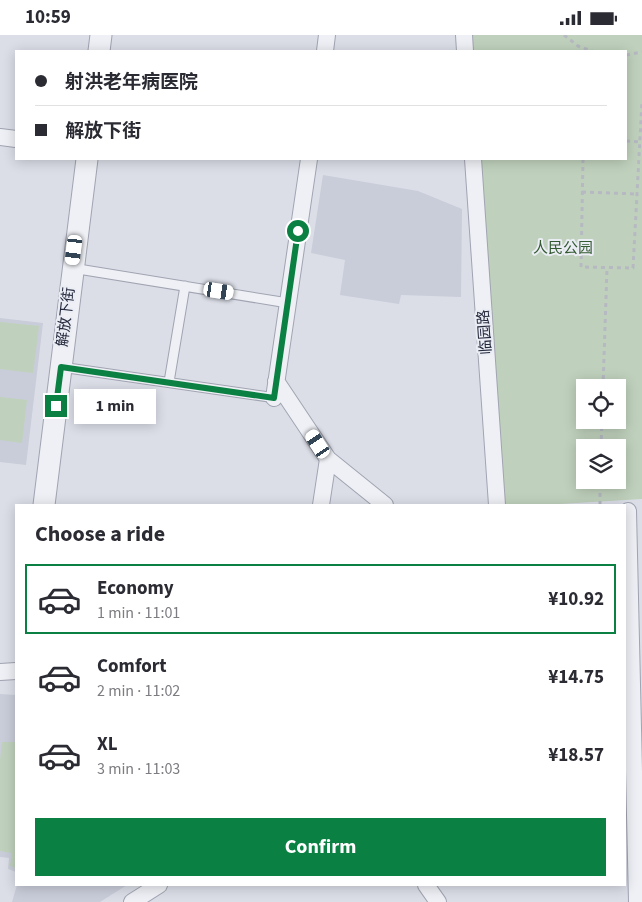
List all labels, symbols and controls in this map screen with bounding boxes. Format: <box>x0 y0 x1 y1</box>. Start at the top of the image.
text: 10:59 <box>25 4 71 31</box>
text: 射洪老年病医院 <box>65 69 198 96</box>
text: 解放下街 <box>65 118 141 145</box>
route start <box>287 220 309 242</box>
car <box>64 234 83 266</box>
park label: 人民公园 <box>533 238 593 259</box>
car <box>203 281 234 301</box>
street label: 解放下街 <box>52 286 80 348</box>
street label: 临园路 <box>473 309 497 355</box>
map controls <box>576 379 626 489</box>
button: locate <box>576 379 626 429</box>
callout: 1 min <box>74 389 156 423</box>
route end <box>45 395 67 417</box>
text: 1 min <box>96 395 134 417</box>
car <box>303 427 332 461</box>
button: layers <box>576 439 626 489</box>
text: Choose a ride <box>35 518 165 550</box>
text: Economy <box>97 575 174 602</box>
icon: car <box>37 577 82 622</box>
text: ¥10.92 <box>548 586 604 613</box>
text: 1 min · 11:01 <box>97 602 180 624</box>
text: Comfort <box>97 653 167 680</box>
icon: car <box>37 655 82 700</box>
text: ¥14.75 <box>548 664 604 691</box>
text: 2 min · 11:02 <box>97 680 180 702</box>
text: XL <box>97 731 118 758</box>
icon: car <box>37 733 82 778</box>
text: ¥18.57 <box>548 742 604 769</box>
text: 3 min · 11:03 <box>97 758 180 780</box>
button: Confirm <box>35 818 606 876</box>

